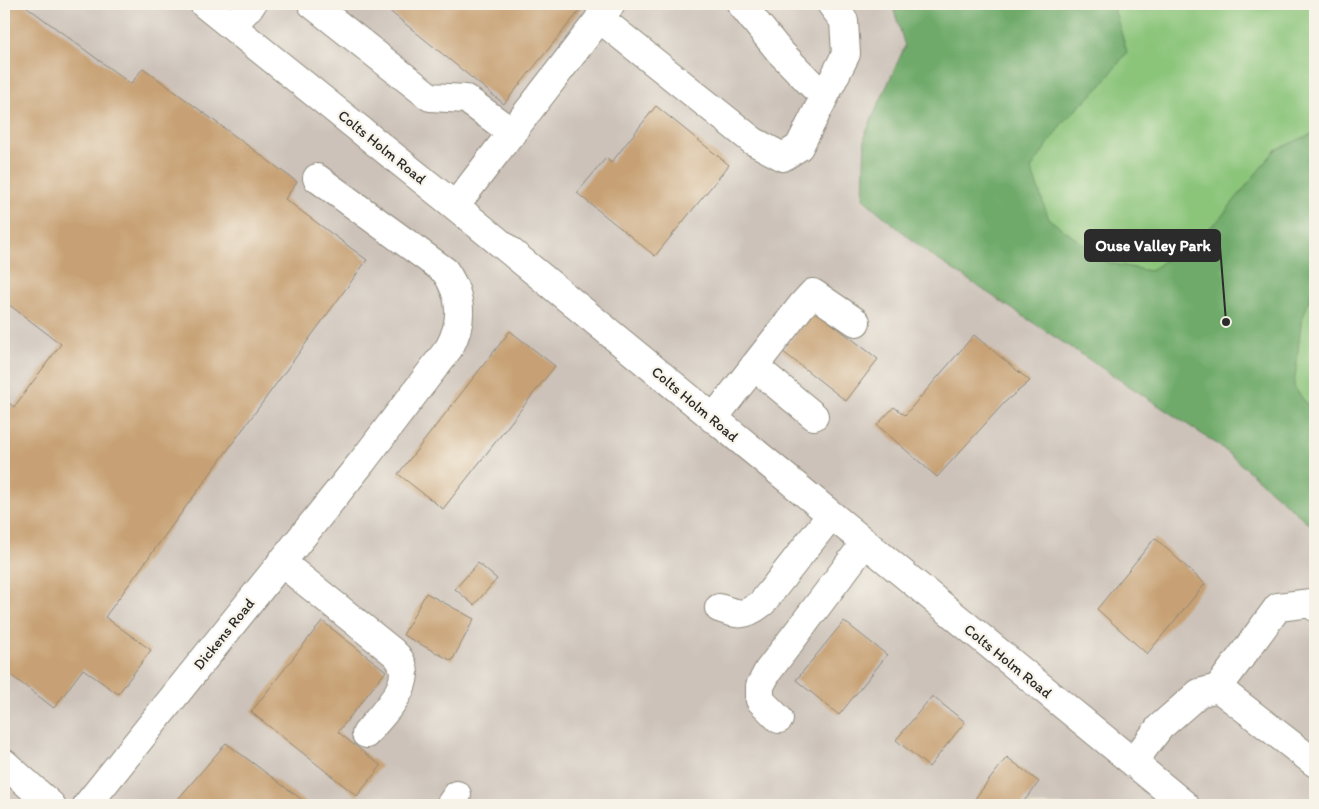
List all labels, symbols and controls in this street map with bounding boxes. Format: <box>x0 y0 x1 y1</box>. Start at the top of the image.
street label: Colts Holm Road <box>334 106 430 188</box>
callout: Ouse Valley Park <box>1085 230 1220 261</box>
text: Ouse Valley Park <box>1095 236 1212 256</box>
street label: Colts Holm Road <box>648 362 742 446</box>
street label: Dickens Road <box>190 595 258 673</box>
street label: Colts Holm Road <box>960 620 1056 702</box>

